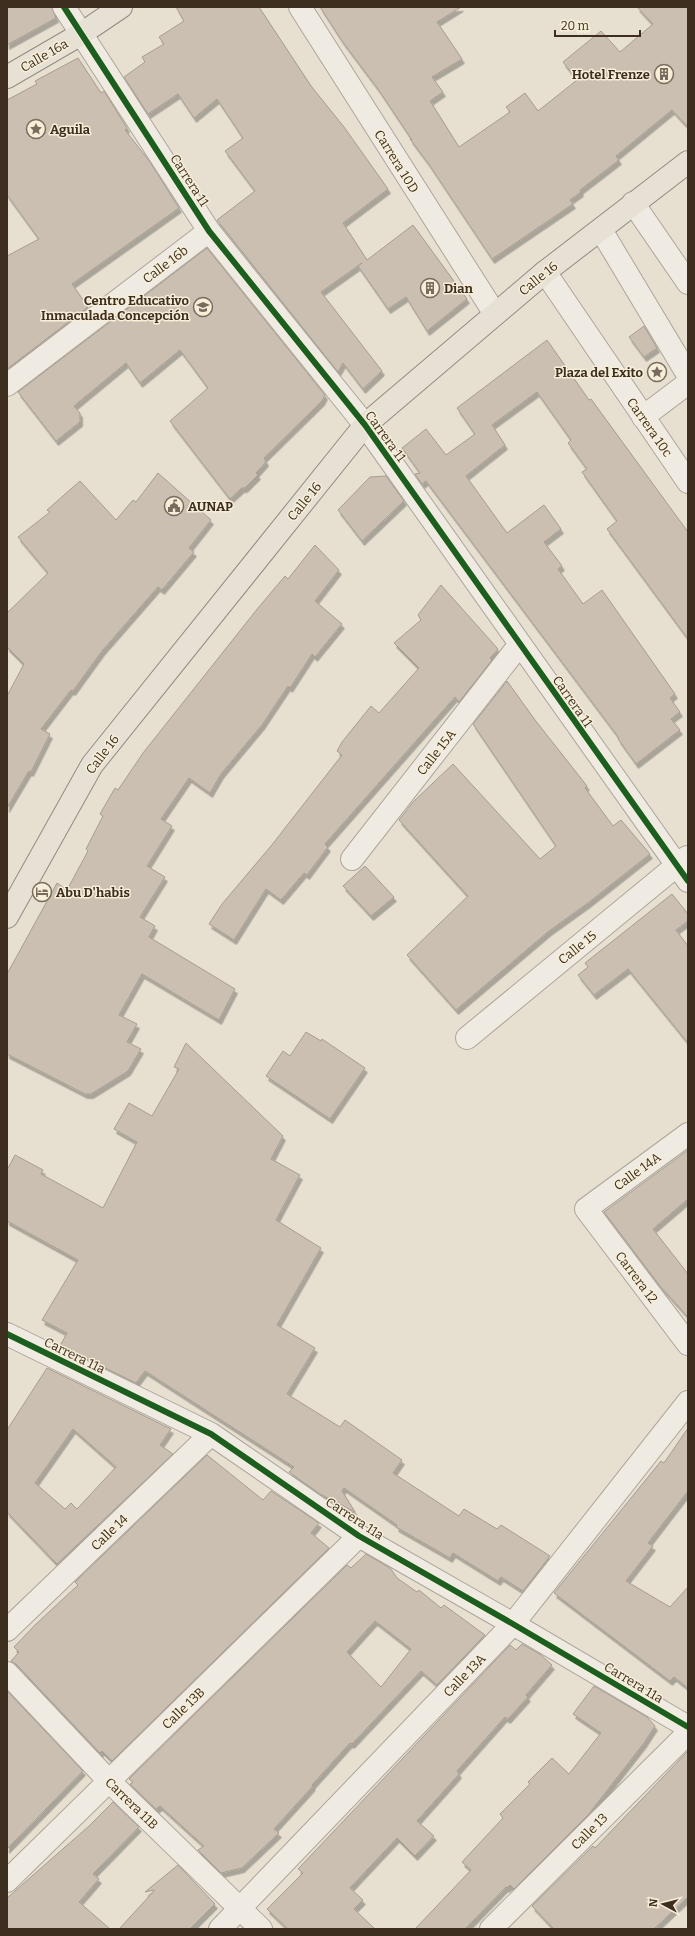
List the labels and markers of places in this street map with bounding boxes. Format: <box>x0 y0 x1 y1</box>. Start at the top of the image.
building icon: Hotel Frenze <box>653 63 675 85</box>
place label: Hotel Frenze <box>572 67 650 82</box>
place icon: Aguila <box>25 118 47 140</box>
place label: Aguila <box>50 122 91 137</box>
building icon: Dian <box>419 277 441 299</box>
place label: Dian <box>444 281 473 296</box>
place label: Centro Educativo Inmaculada Concepción <box>41 293 190 323</box>
school or university icon: Centro Educativo Inmaculada Concepción <box>192 296 214 318</box>
place icon: Plaza del Exito <box>646 361 668 383</box>
place label: Plaza del Exito <box>555 365 643 380</box>
public building icon: AUNAP <box>163 495 185 517</box>
place label: AUNAP <box>188 499 233 514</box>
hotel icon: Abu D'habis <box>31 881 53 903</box>
place label: Abu D'habis <box>56 885 130 900</box>

